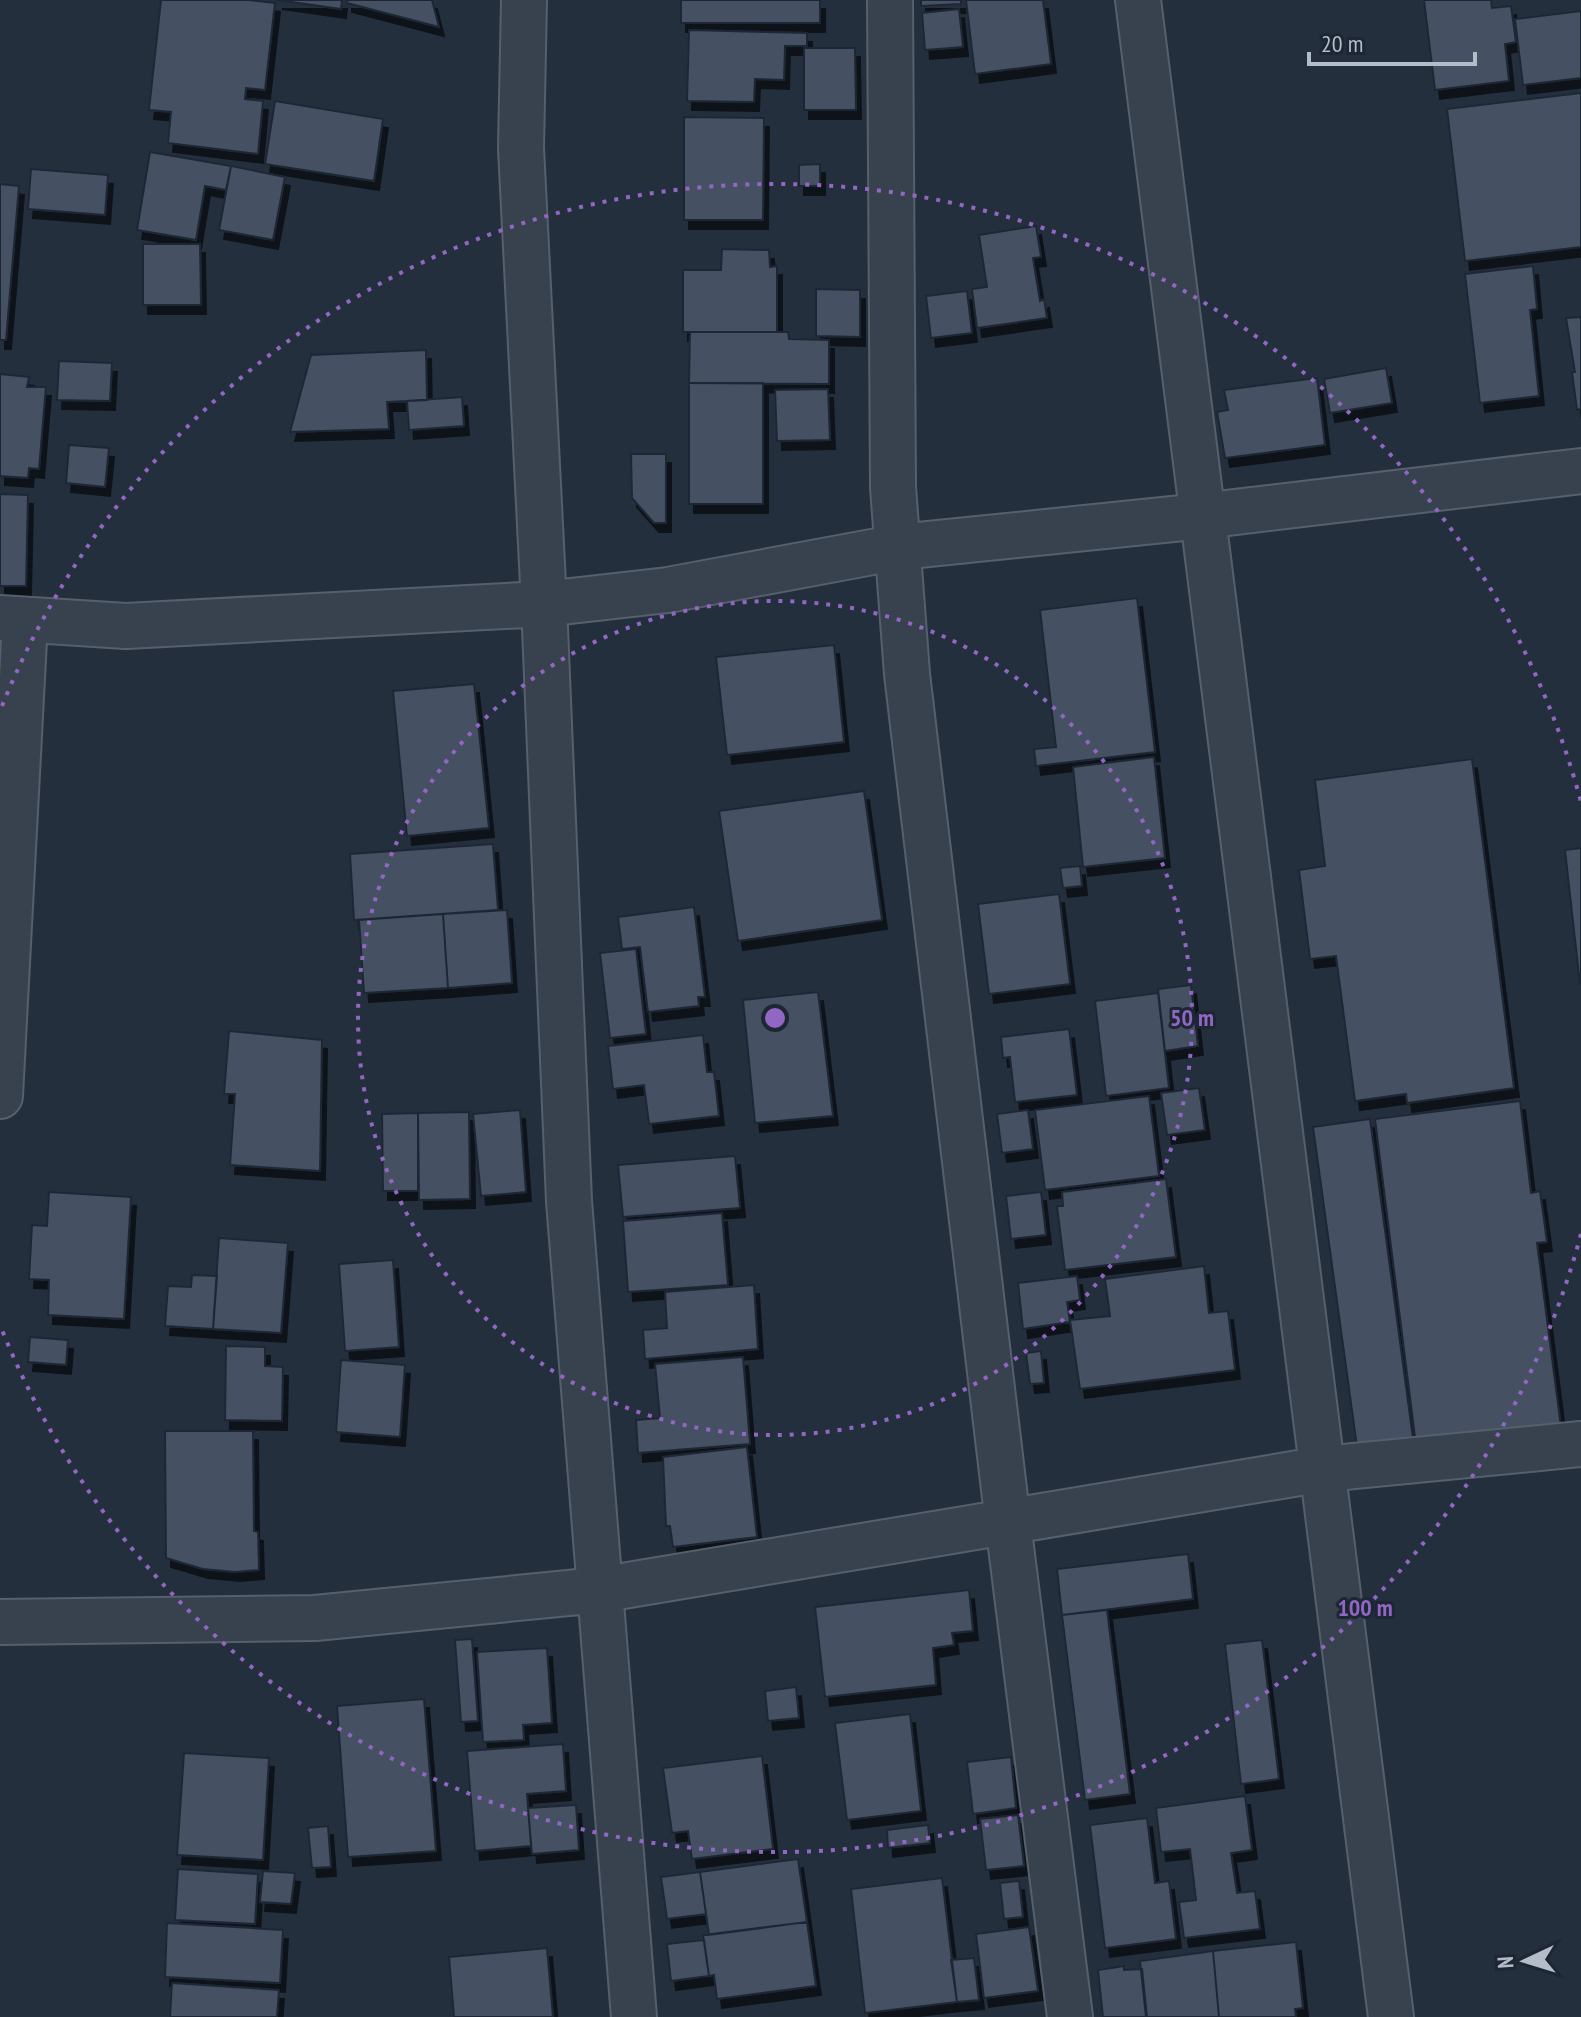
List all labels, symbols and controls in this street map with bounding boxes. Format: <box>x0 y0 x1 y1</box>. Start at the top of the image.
scale bar <box>1309 16 1475 66</box>
text: 20 m <box>1321 28 1363 59</box>
text: 50 m <box>1170 1002 1214 1033</box>
centre of rings <box>761 1004 789 1032</box>
text: 100 m <box>1337 1592 1393 1623</box>
north arrow <box>1485 1921 1565 2001</box>
text: N <box>1491 1955 1519 1969</box>

